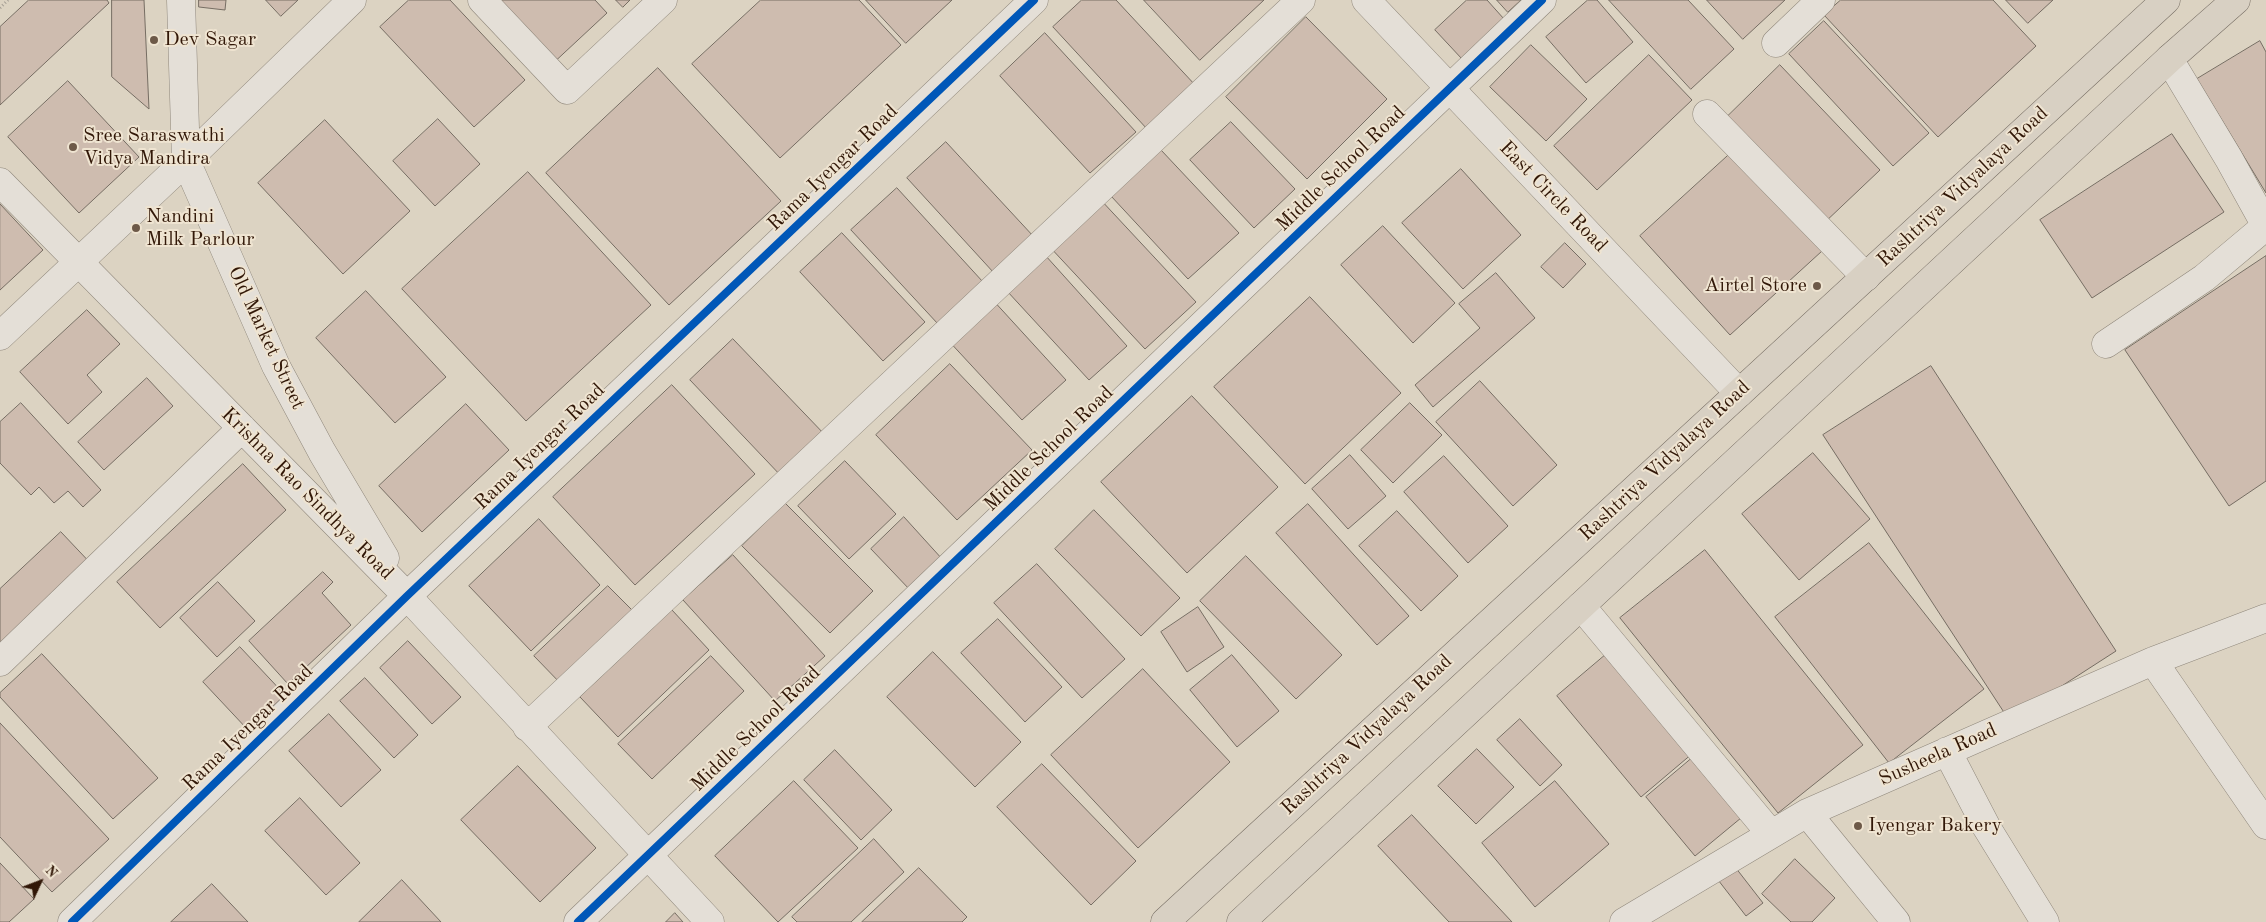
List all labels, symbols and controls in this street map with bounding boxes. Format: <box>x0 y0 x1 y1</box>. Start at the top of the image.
place label: Dev Sagar <box>164 28 256 52</box>
marker: Dev Sagar <box>148 34 160 46</box>
street label: Rama Iyengar Road <box>763 100 903 236</box>
street label: Middle School Road <box>1271 101 1411 237</box>
street label: Rashtriya Vidyalaya Road <box>1873 101 2053 273</box>
place label: Sree Saraswathi Vidya Mandira <box>83 124 225 171</box>
street label: East Circle Road <box>1494 136 1612 258</box>
marker: Sree Saraswathi Vidya Mandira <box>67 141 79 153</box>
place label: Nandini Milk Parlour <box>146 205 255 252</box>
marker: Nandini Milk Parlour <box>130 222 142 234</box>
street label: Old Market Street <box>222 262 310 414</box>
place label: Airtel Store <box>1704 274 1807 298</box>
marker: Airtel Store <box>1811 280 1823 292</box>
street label: Rashtriya Vidyalaya Road <box>1575 375 1755 547</box>
street label: Rama Iyengar Road <box>470 379 610 515</box>
street label: Middle School Road <box>979 381 1119 517</box>
street label: Krishna Rao Sindhya Road <box>216 403 398 585</box>
street label: Rashtriya Vidyalaya Road <box>1277 649 1457 821</box>
street label: Rama Iyengar Road <box>178 660 318 796</box>
street label: Middle School Road <box>686 661 826 797</box>
street label: Susheela Road <box>1875 718 2001 792</box>
place label: Iyengar Bakery <box>1868 814 2002 838</box>
marker: Iyengar Bakery <box>1852 820 1864 832</box>
north arrow <box>15 857 65 907</box>
text: N <box>42 863 60 880</box>

